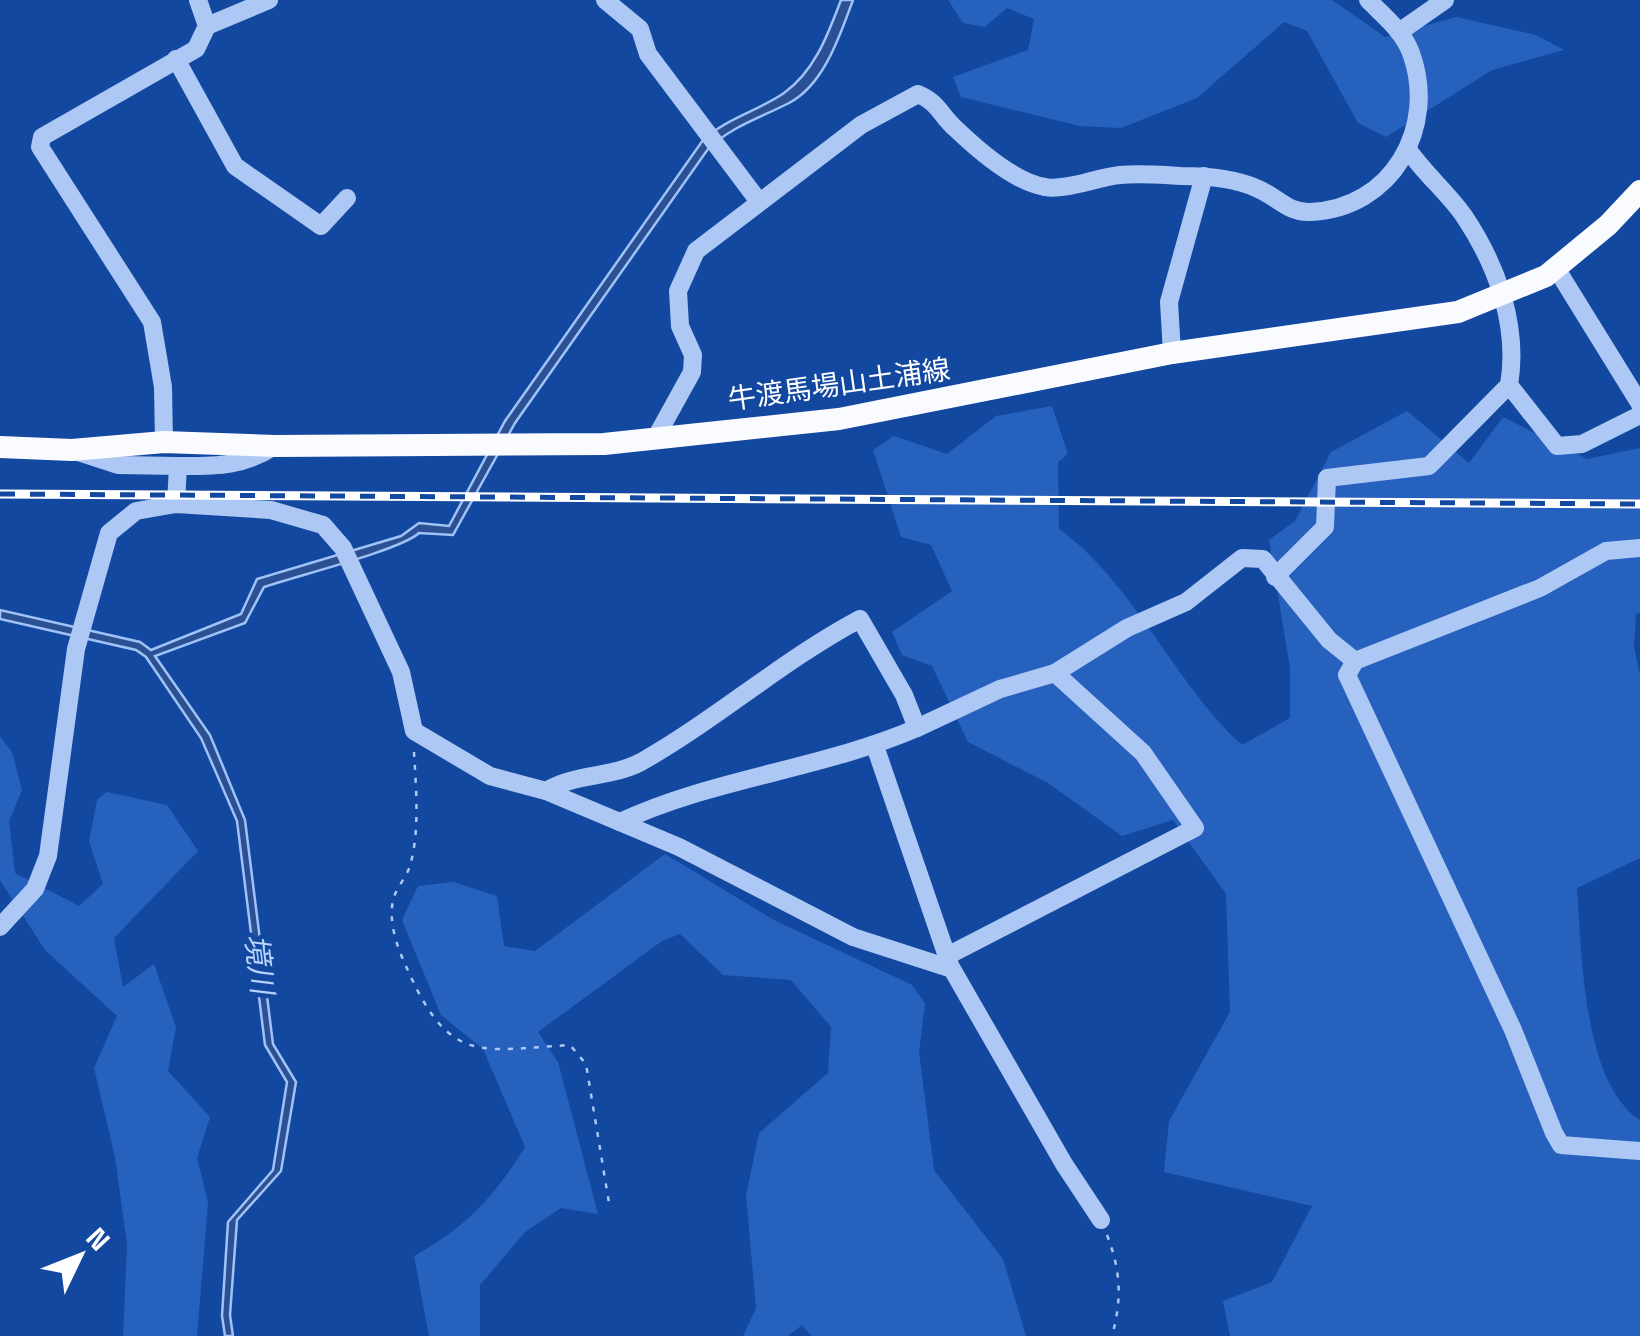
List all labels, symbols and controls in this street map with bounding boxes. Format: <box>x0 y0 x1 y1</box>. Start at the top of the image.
street label: 牛渡馬場山土浦線 <box>726 351 952 417</box>
water label: 境川 <box>236 932 283 999</box>
north arrow <box>30 1206 130 1306</box>
text: N <box>79 1220 118 1258</box>

